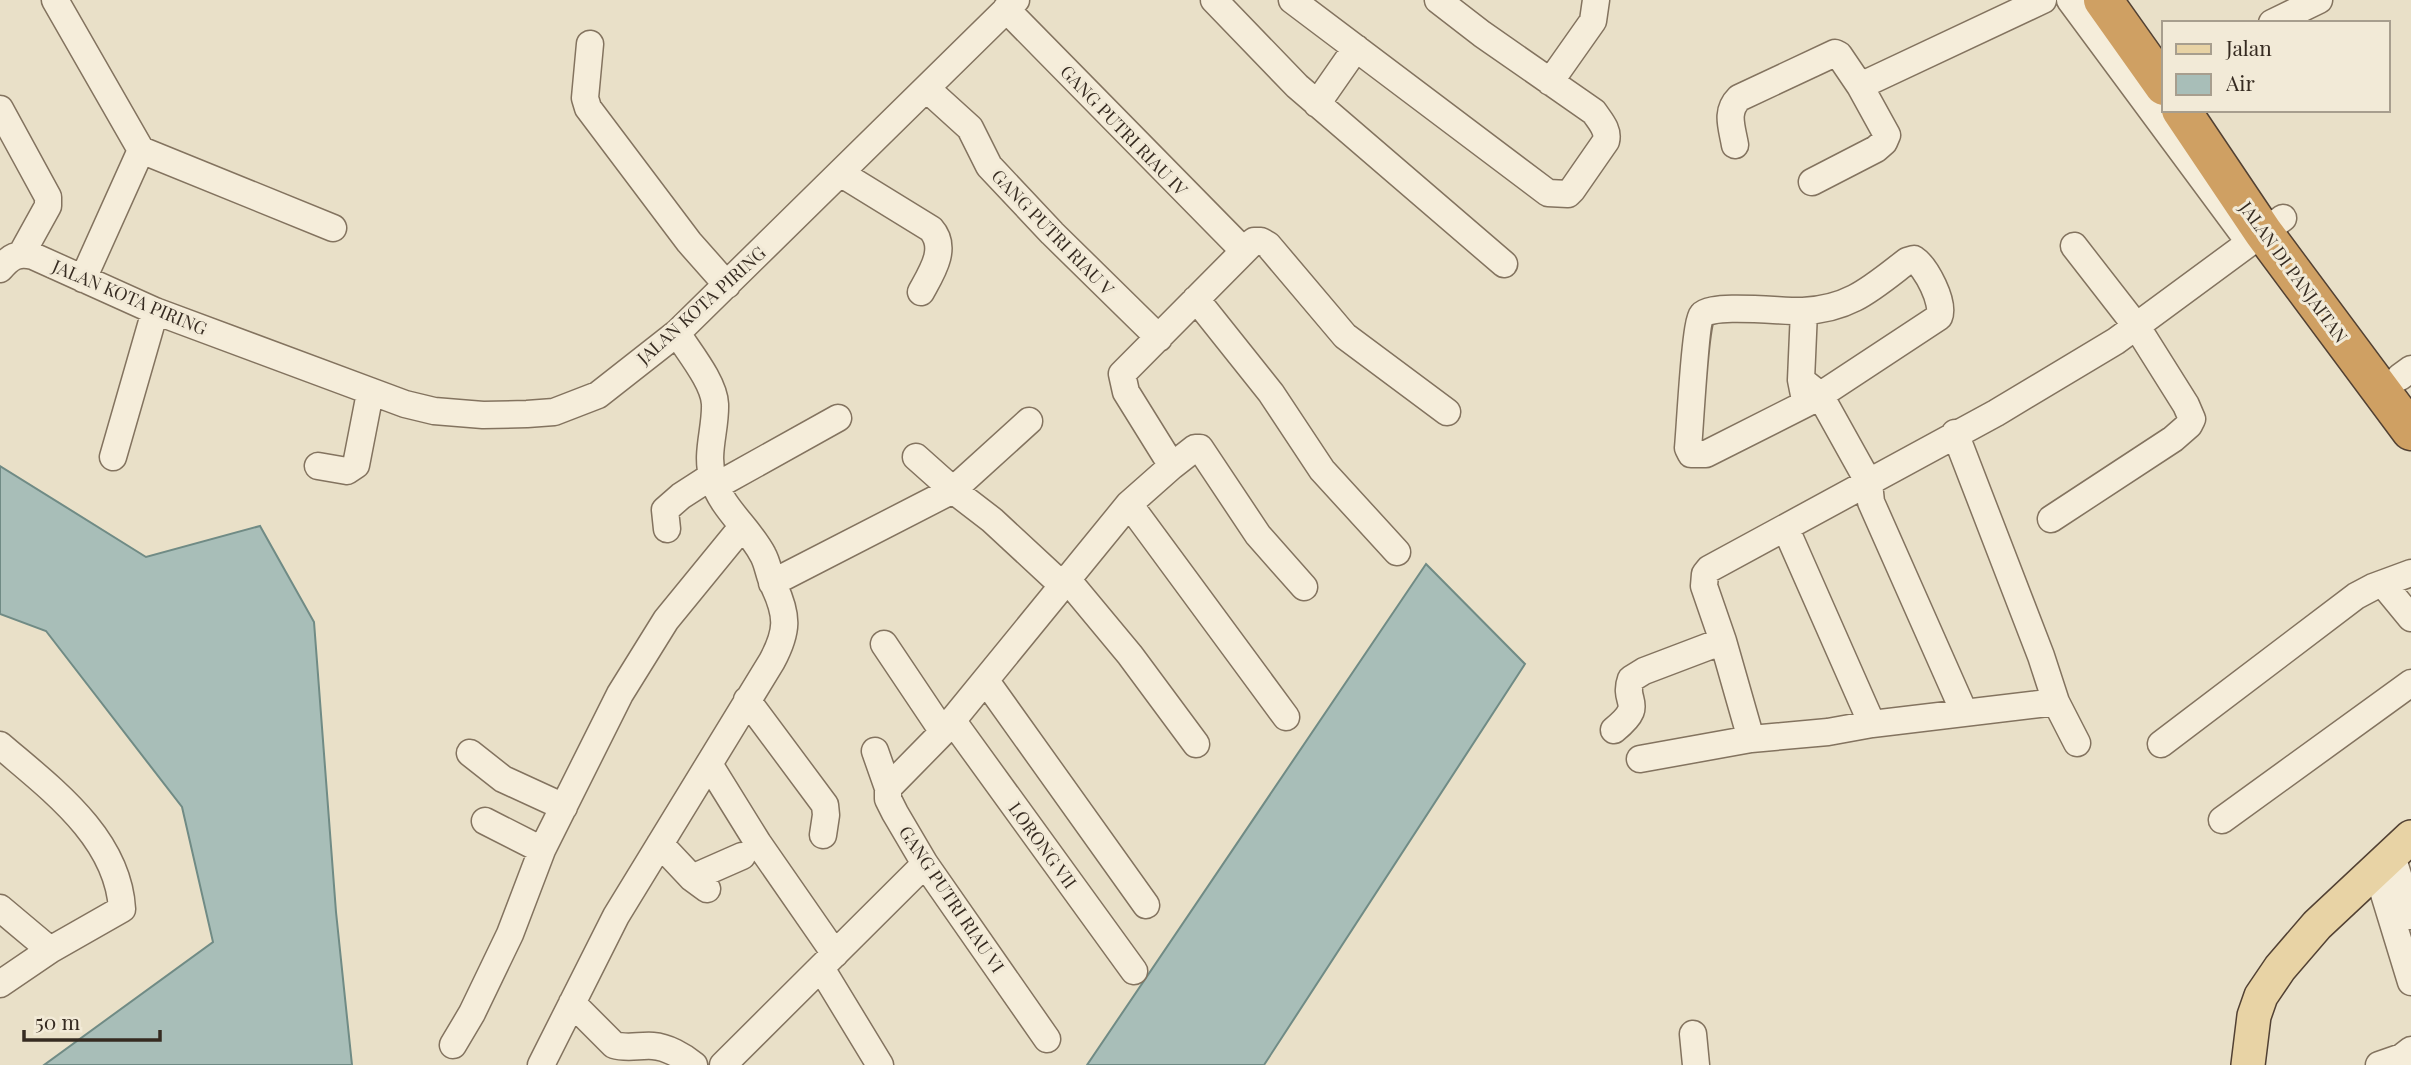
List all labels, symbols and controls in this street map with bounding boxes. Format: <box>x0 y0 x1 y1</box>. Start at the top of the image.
legend <box>2162 21 2390 112</box>
text: Jalan <box>2225 33 2272 61</box>
street label: GANG PUTRI RIAU IV <box>1055 59 1193 201</box>
text: Air <box>2225 68 2255 96</box>
street label: GANG PUTRI RIAU V <box>987 164 1120 301</box>
street label: JALAN DI PANJAITAN <box>2234 196 2354 348</box>
street label: JALAN KOTA PIRING <box>631 240 771 370</box>
street label: JALAN KOTA PIRING <box>48 253 211 341</box>
street label: LORONG VII <box>1004 797 1082 893</box>
street label: GANG PUTRI RIAU VI <box>894 821 1010 977</box>
scale bar <box>24 998 161 1042</box>
text: 50 m <box>35 1007 81 1035</box>

